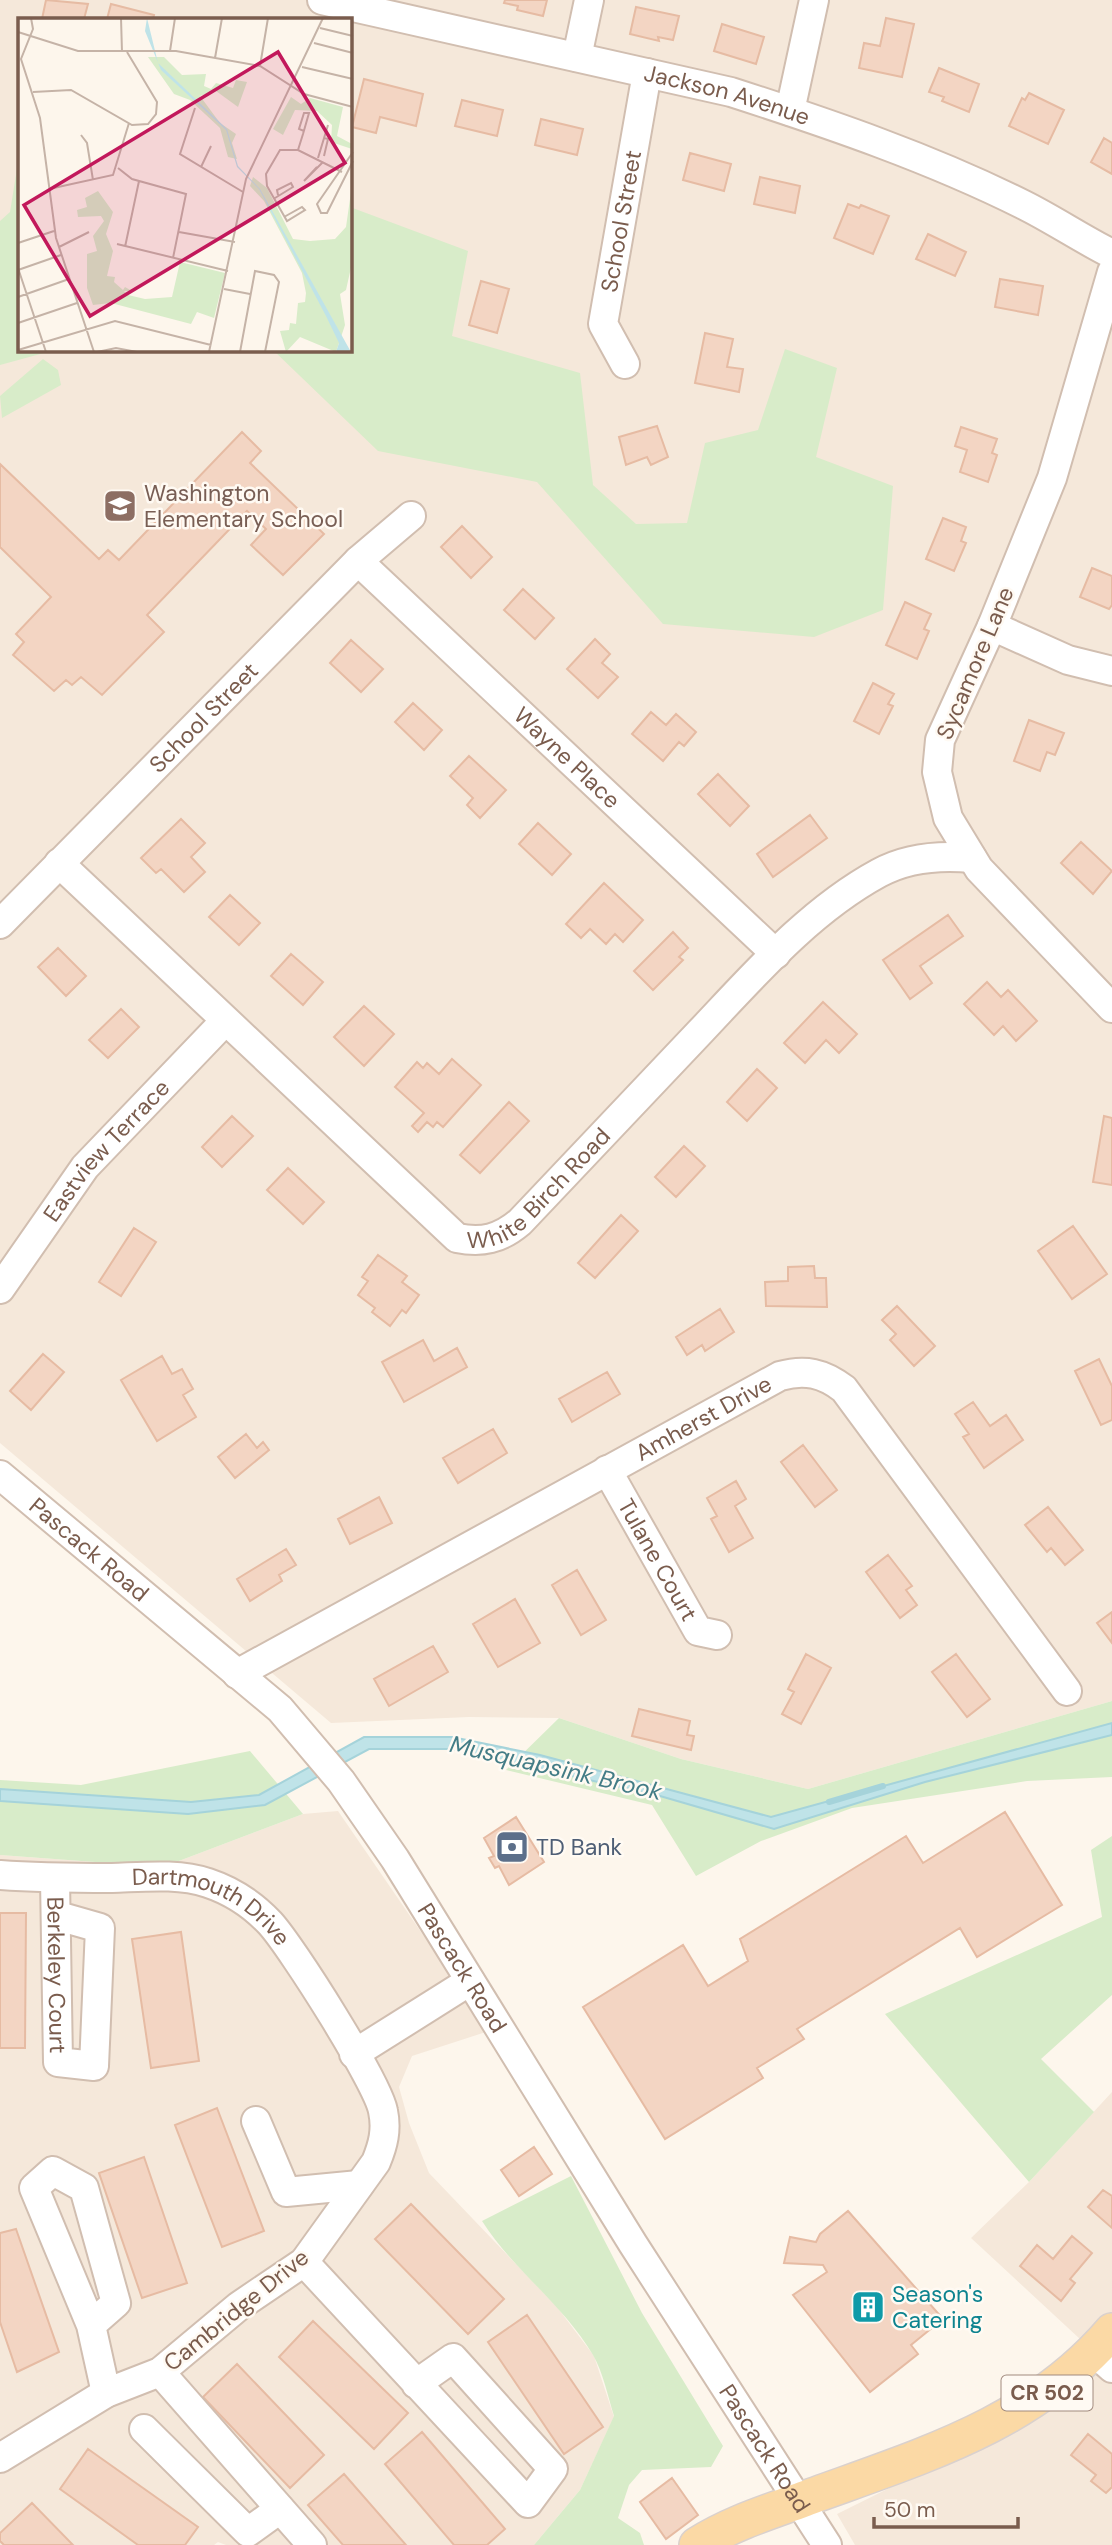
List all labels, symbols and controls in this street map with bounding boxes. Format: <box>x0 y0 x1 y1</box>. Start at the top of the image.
inset map <box>18 18 352 352</box>
street label: Jackson Avenue <box>641 58 814 132</box>
street label: School Street <box>594 148 648 294</box>
place label: Washington Elementary School <box>144 478 343 534</box>
school or university icon: Washington Elementary School <box>101 487 139 525</box>
street label: Sycamore Lane <box>929 582 1021 744</box>
street label: School Street <box>143 656 265 779</box>
street label: Wayne Place <box>507 700 627 815</box>
street label: Eastview Terrace <box>36 1073 176 1228</box>
street label: White Birch Road <box>466 1121 617 1255</box>
street label: Amherst Drive <box>630 1368 777 1468</box>
street label: Pascack Road <box>23 1491 155 1608</box>
street label: Tulane Court <box>611 1493 704 1626</box>
water label: Musquapsink Brook <box>447 1728 666 1807</box>
bank icon: TD Bank <box>493 1828 531 1866</box>
place label: TD Bank <box>536 1832 622 1862</box>
street label: Dartmouth Drive <box>131 1861 297 1951</box>
street label: Berkeley Court <box>40 1896 73 2054</box>
street label: Pascack Road <box>411 1897 514 2038</box>
street label: Cambridge Drive <box>157 2242 315 2378</box>
place label: Season's Catering <box>892 2279 983 2335</box>
building icon: Season's Catering <box>849 2288 887 2326</box>
road number: CR 502 <box>1002 2376 1092 2410</box>
street label: Pascack Road <box>712 2379 817 2518</box>
scale bar <box>874 2486 1018 2530</box>
text: 50 m <box>884 2496 935 2524</box>

